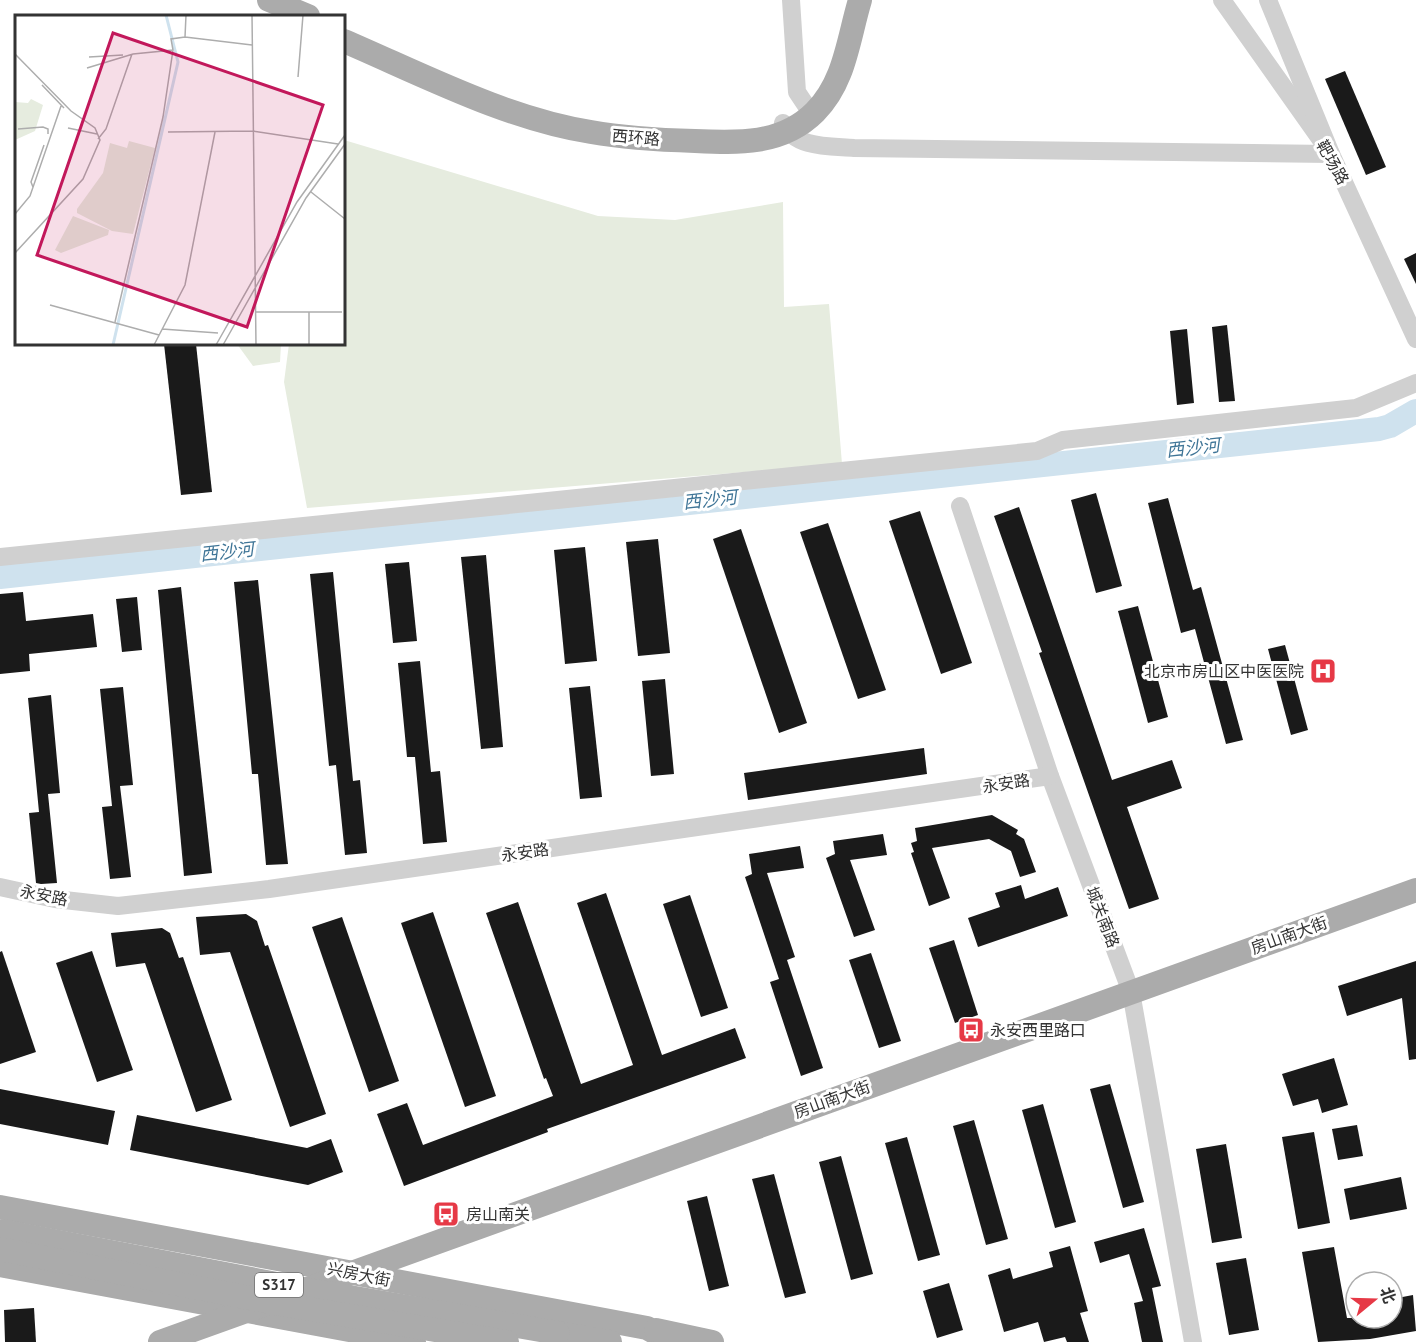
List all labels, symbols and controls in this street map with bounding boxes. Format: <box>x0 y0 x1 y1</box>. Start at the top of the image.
inset map <box>15 15 345 345</box>
street label: 西环路 <box>611 125 661 149</box>
street label: 靶场路 <box>1313 136 1353 188</box>
water label: 西沙河 <box>1165 433 1224 462</box>
water label: 西沙河 <box>682 485 741 514</box>
water label: 西沙河 <box>199 537 258 566</box>
hospital icon: 北京市房山区中医医院 <box>1308 656 1338 686</box>
place label: 北京市房山区中医医院 <box>1144 661 1304 681</box>
street label: 永安路 <box>981 769 1031 797</box>
street label: 永安路 <box>500 839 550 865</box>
street label: 永安路 <box>19 881 69 909</box>
street label: 城关南路 <box>1082 884 1124 950</box>
street label: 房山南大街 <box>1248 912 1330 958</box>
bus stop icon: 永安西里路口 <box>956 1015 986 1045</box>
place label: 永安西里路口 <box>990 1020 1086 1040</box>
street label: 房山南大街 <box>791 1076 873 1122</box>
bus stop icon: 房山南关 <box>431 1199 461 1229</box>
place label: 房山南关 <box>466 1204 530 1224</box>
street label: 兴房大街 <box>326 1258 392 1290</box>
north arrow <box>1344 1270 1404 1330</box>
road number: S317 <box>255 1273 303 1297</box>
text: 北 <box>1376 1284 1400 1306</box>

